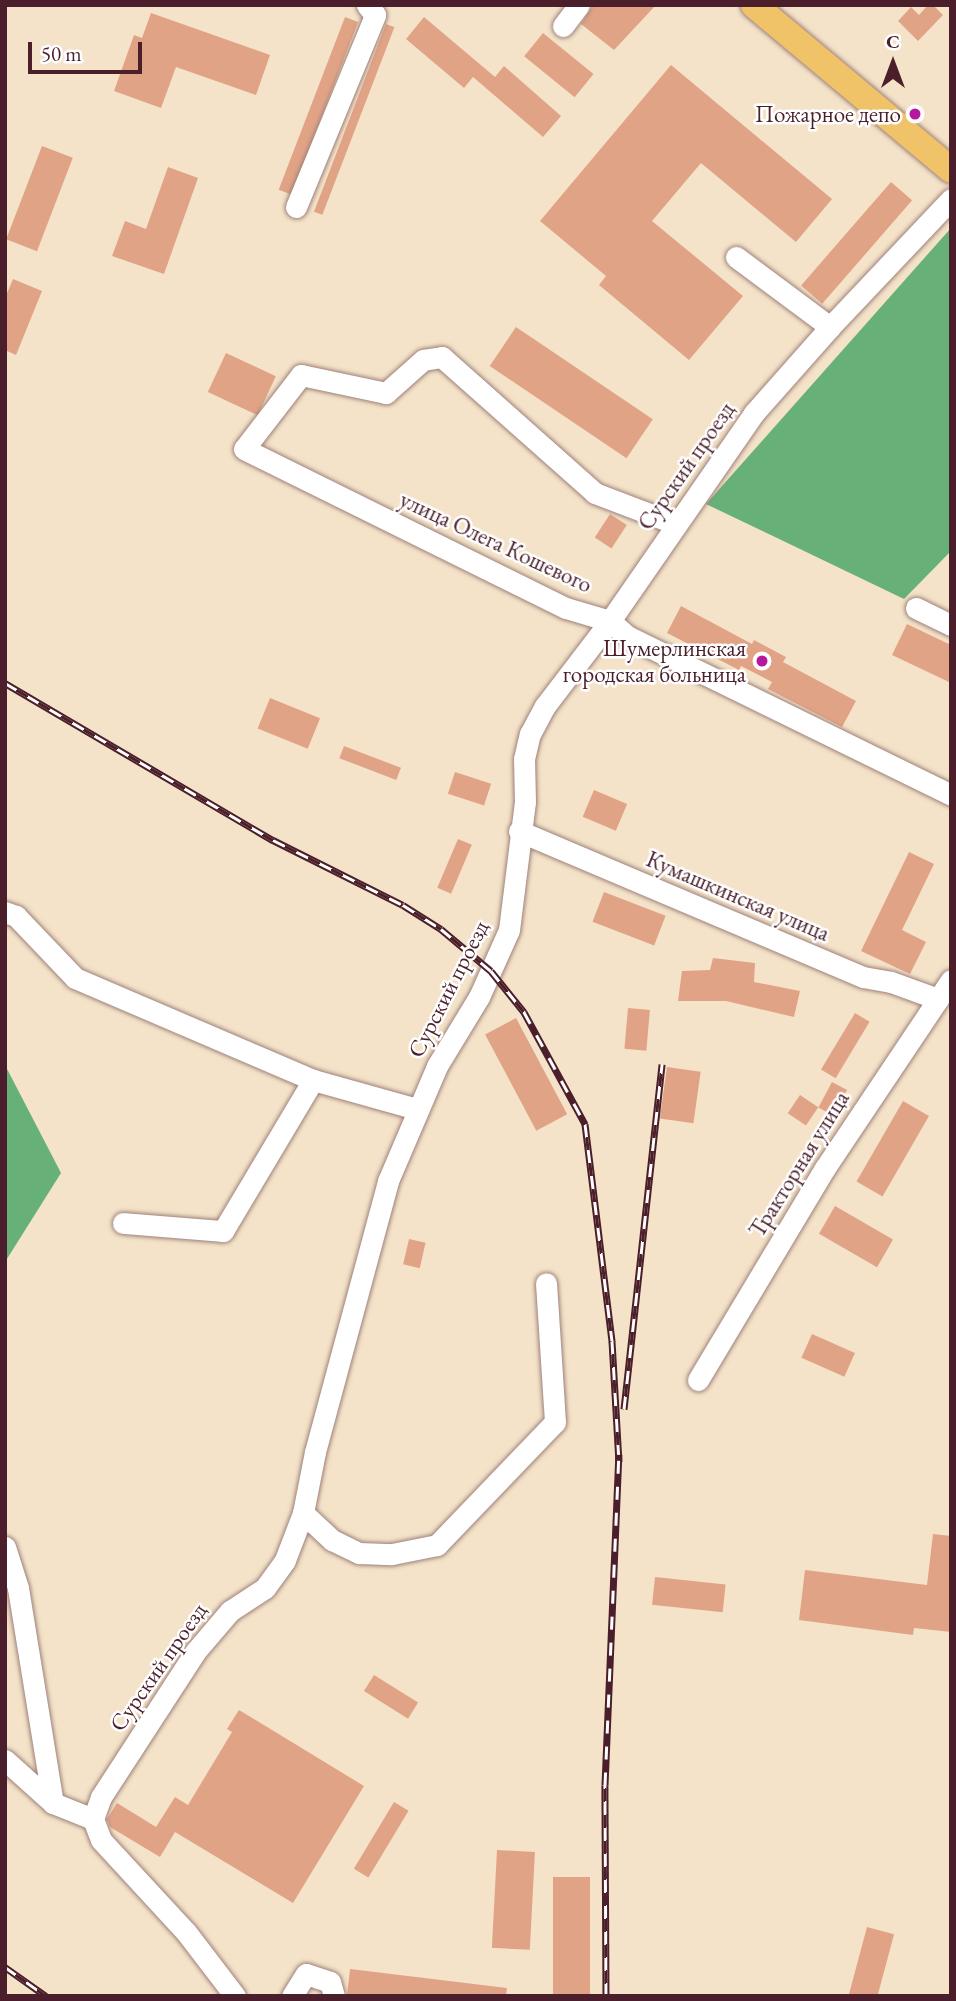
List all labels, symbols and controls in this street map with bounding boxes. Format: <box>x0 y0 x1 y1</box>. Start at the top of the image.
scale bar <box>32 28 145 72</box>
north arrow <box>858 28 928 98</box>
text: С <box>886 29 900 54</box>
text: 50 m <box>41 40 82 67</box>
place label: Пожарное депо <box>755 100 901 128</box>
marker: Пожарное депо <box>907 106 923 122</box>
street label: Сурский проезд <box>632 397 740 535</box>
street label: улица Олега Кошевого <box>396 485 596 599</box>
place label: Шумерлинская городская больница <box>563 634 746 688</box>
marker: Шумерлинская городская больница <box>752 651 772 671</box>
street label: Кумашкинская улица <box>642 845 834 947</box>
street label: Сурский проезд <box>402 916 494 1062</box>
street label: Тракторная улица <box>743 1086 855 1242</box>
street label: Сурский проезд <box>104 1598 212 1736</box>

